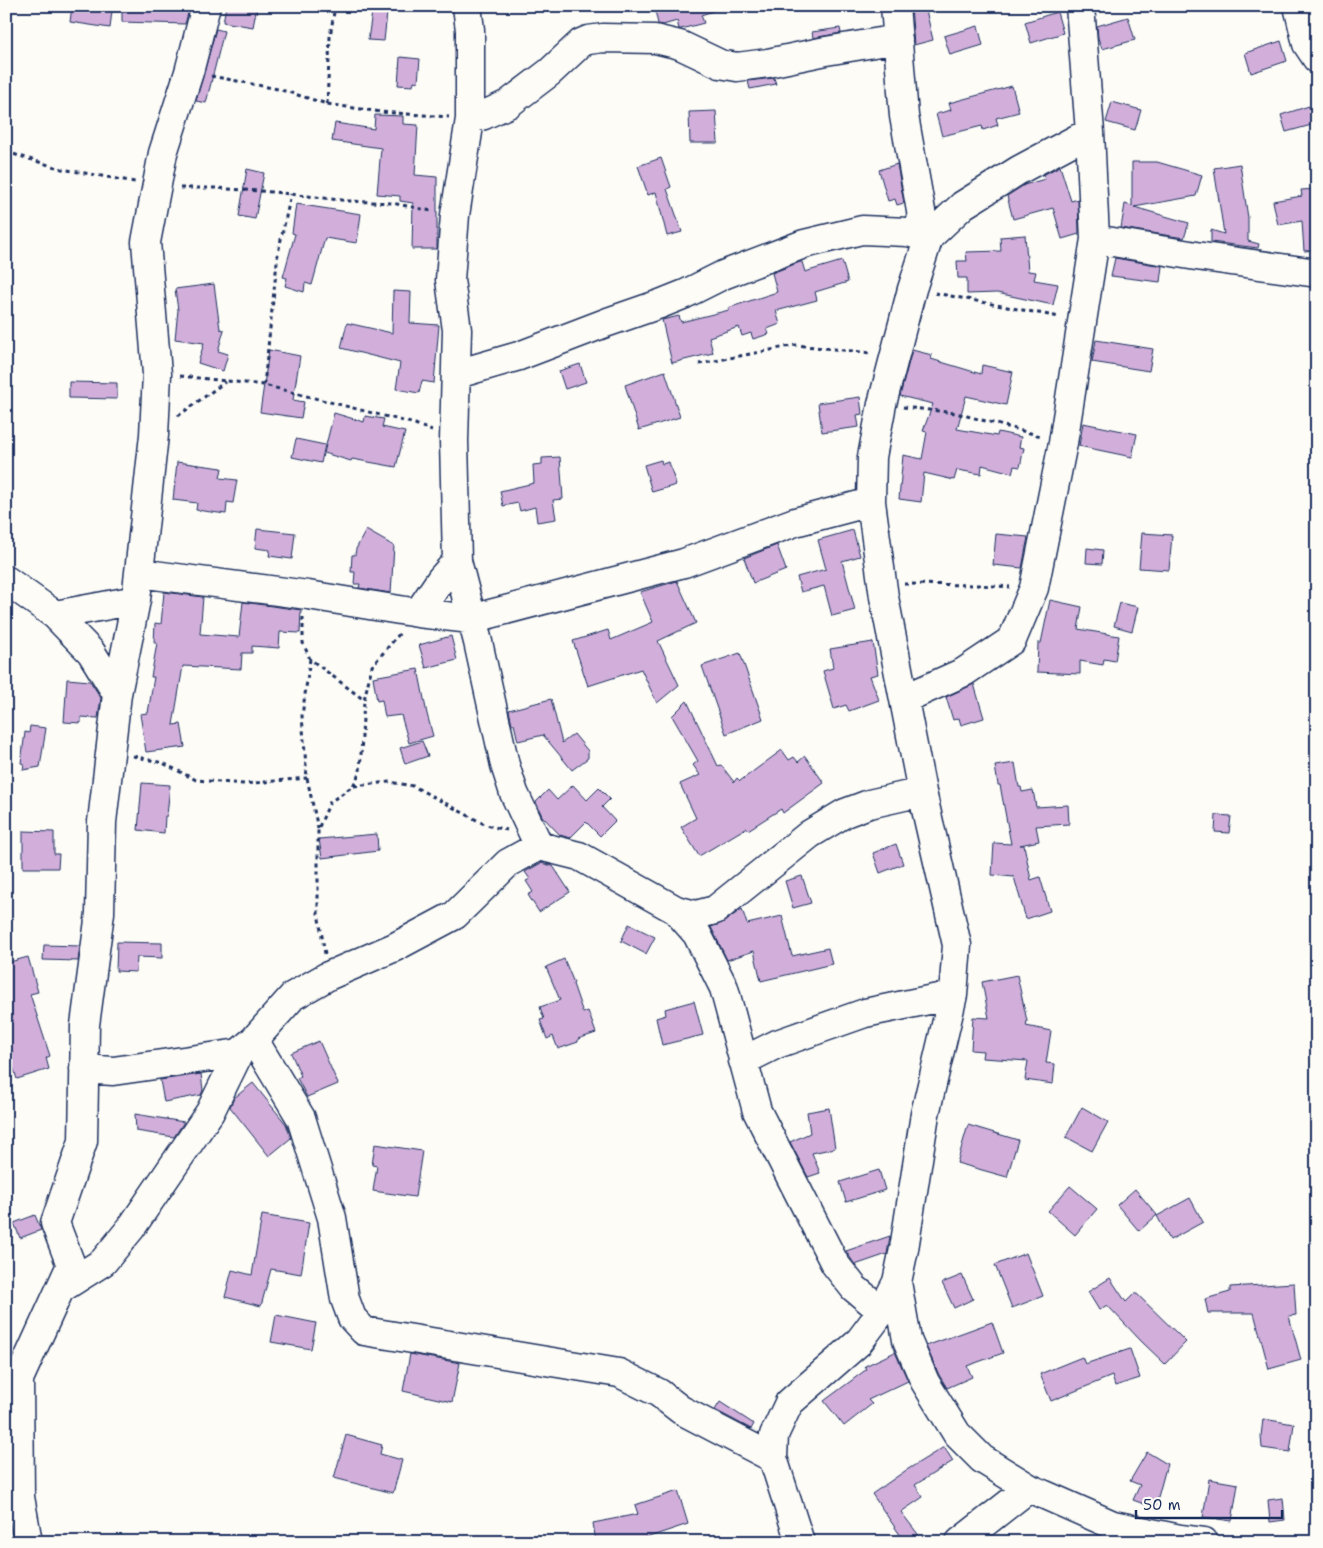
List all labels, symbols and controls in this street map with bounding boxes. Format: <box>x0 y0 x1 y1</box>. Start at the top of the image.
scale bar <box>1136 1488 1282 1520</box>
text: 50 m <box>1143 1495 1181 1515</box>

